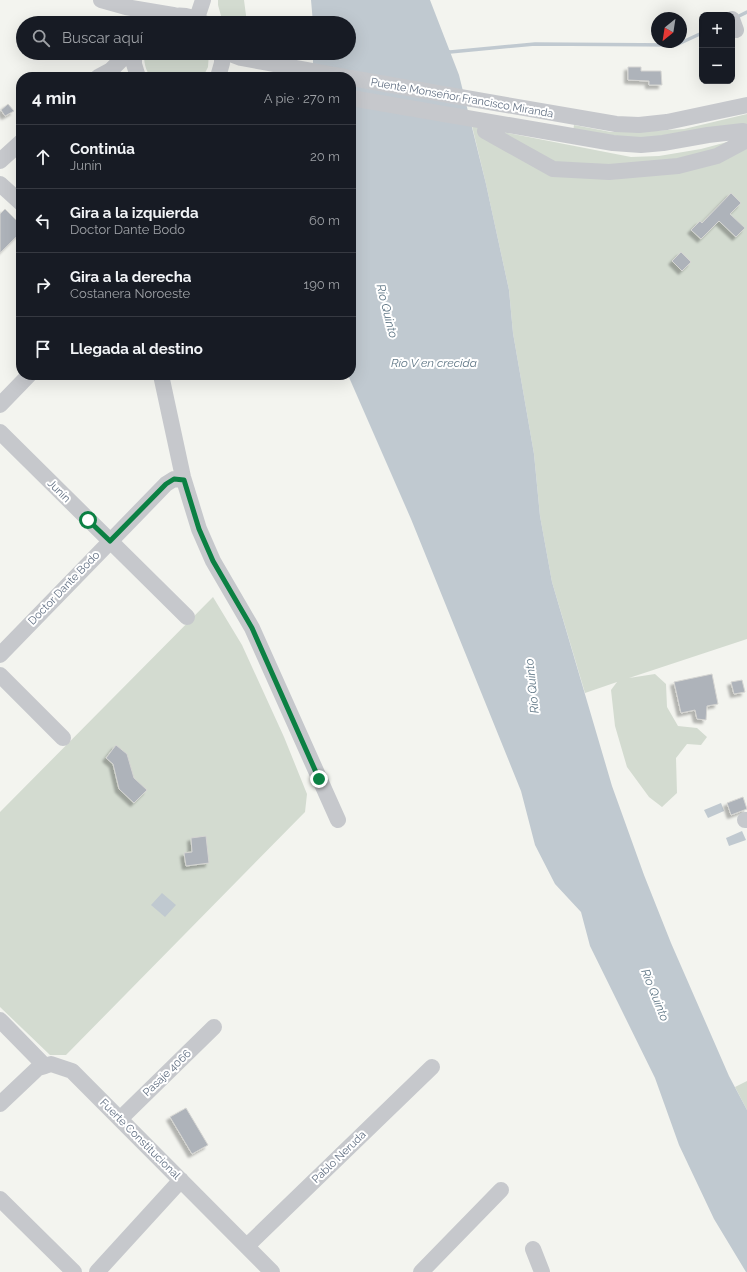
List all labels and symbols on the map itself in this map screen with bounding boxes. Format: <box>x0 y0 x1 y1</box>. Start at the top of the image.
north arrow <box>651 12 687 48</box>
street label: Puente Monseñor Francisco Miranda <box>370 76 554 120</box>
water label: Río Quinto <box>374 283 400 340</box>
water label: Río V en crecida <box>391 356 477 370</box>
street label: Junín <box>45 477 73 505</box>
route start <box>79 511 97 529</box>
street label: Doctor Dante Bodo <box>26 548 103 628</box>
water label: Río Quinto <box>522 658 542 714</box>
route end <box>310 770 328 788</box>
water label: Río Quinto <box>638 967 672 1023</box>
street label: Pasaje 4066 <box>140 1047 194 1099</box>
street label: Fuerte Constitucional <box>97 1096 183 1182</box>
street label: Pablo Neruda <box>309 1128 369 1186</box>

